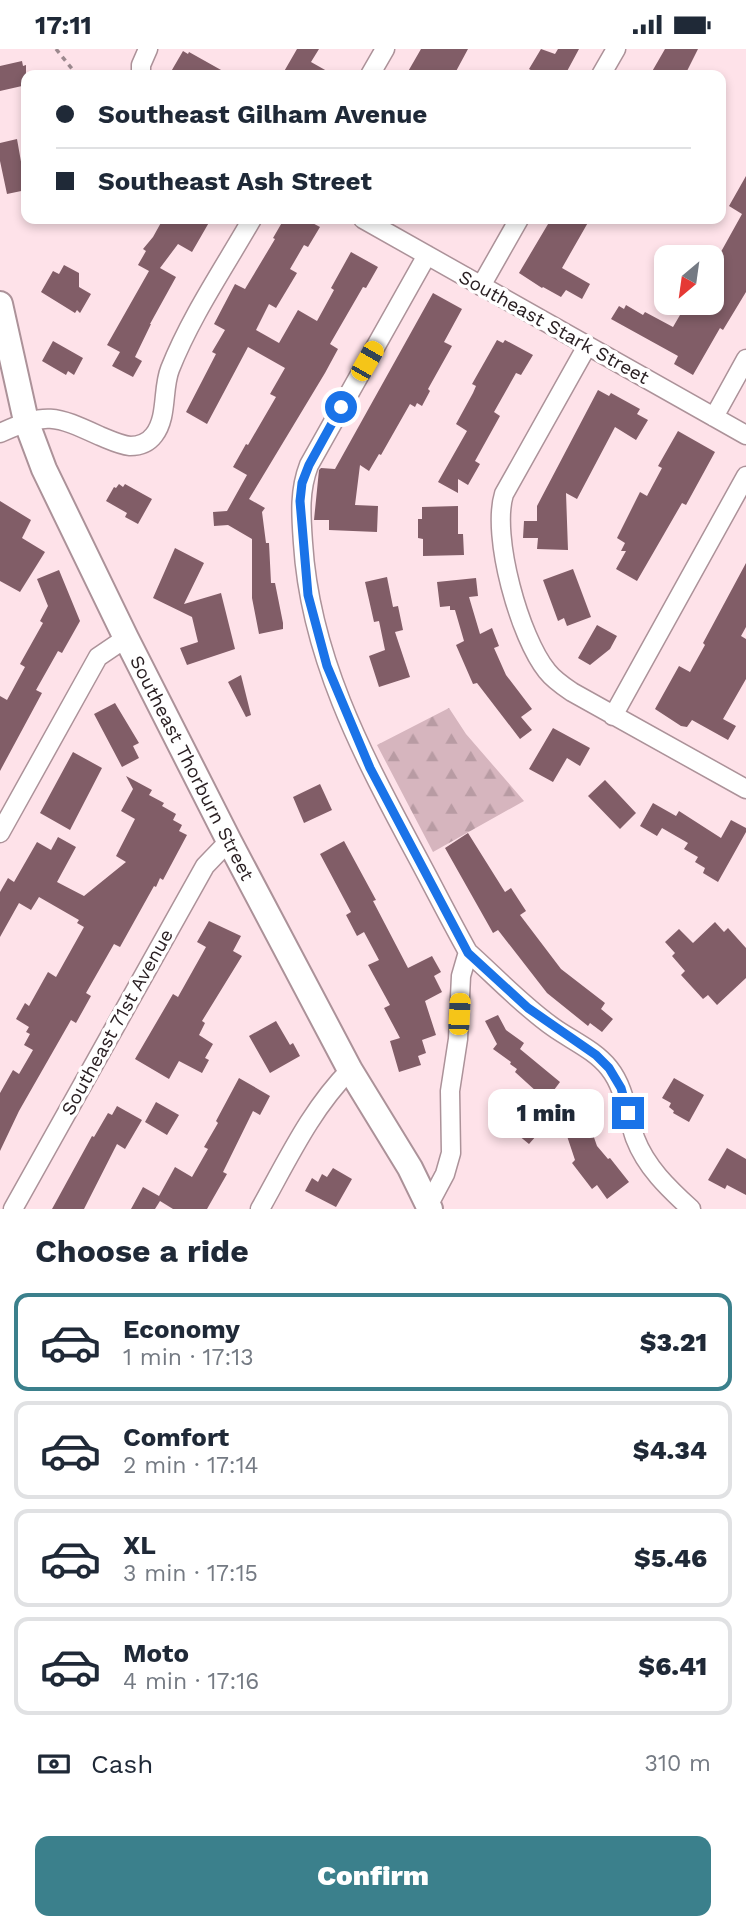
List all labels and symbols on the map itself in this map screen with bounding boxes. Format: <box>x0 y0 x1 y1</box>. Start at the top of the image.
north arrow <box>654 245 724 315</box>
street label: Southeast Stark Street <box>455 265 653 389</box>
car <box>348 338 387 384</box>
route start <box>325 391 357 423</box>
street label: Southeast Thorburn Street <box>125 652 259 884</box>
street label: Southeast 71st Avenue <box>56 925 178 1119</box>
car <box>448 992 471 1036</box>
callout: 1 min <box>488 1089 604 1137</box>
route end <box>612 1097 644 1129</box>

